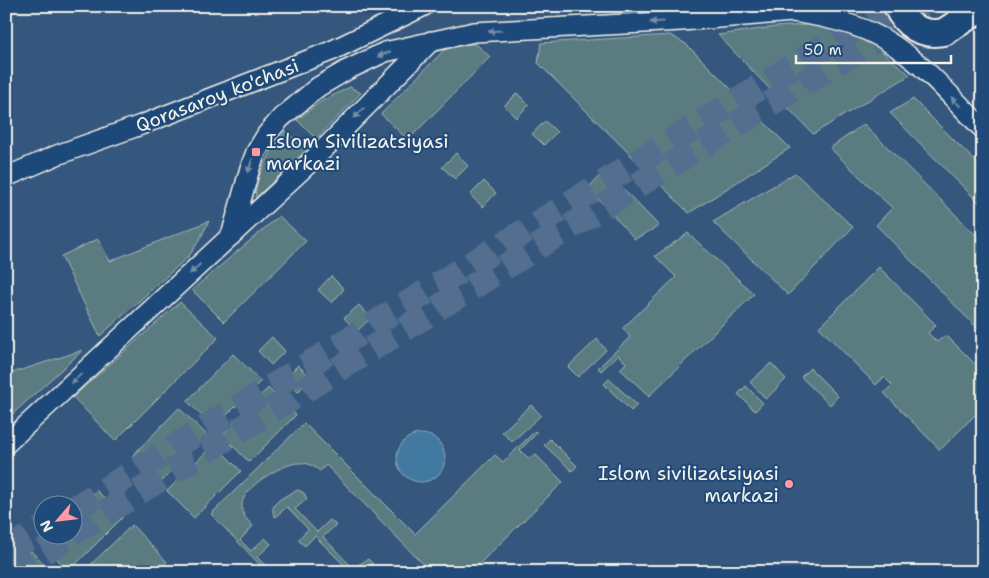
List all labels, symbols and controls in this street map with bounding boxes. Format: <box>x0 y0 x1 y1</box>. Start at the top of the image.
one-way arrow <box>649 19 665 27</box>
one-way arrow <box>486 27 502 35</box>
scale bar <box>796 32 952 64</box>
text: 50 m <box>804 40 842 60</box>
one-way arrow <box>376 50 391 58</box>
street label: Qorasaroy ko'chasi <box>132 53 302 138</box>
one-way arrow <box>950 96 962 108</box>
one-way arrow <box>354 107 366 119</box>
place label: Islom Sivilizatsiyasi markazi <box>266 129 449 176</box>
marker: Islom Sivilizatsiyasi markazi <box>250 146 262 158</box>
one-way arrow <box>246 159 254 174</box>
one-way arrow <box>190 263 202 275</box>
one-way arrow <box>71 373 83 385</box>
place label: Islom sivilizatsiyasi markazi <box>598 461 779 508</box>
marker: Islom sivilizatsiyasi markazi <box>783 478 795 490</box>
north arrow <box>32 496 82 546</box>
text: N <box>36 517 57 535</box>

